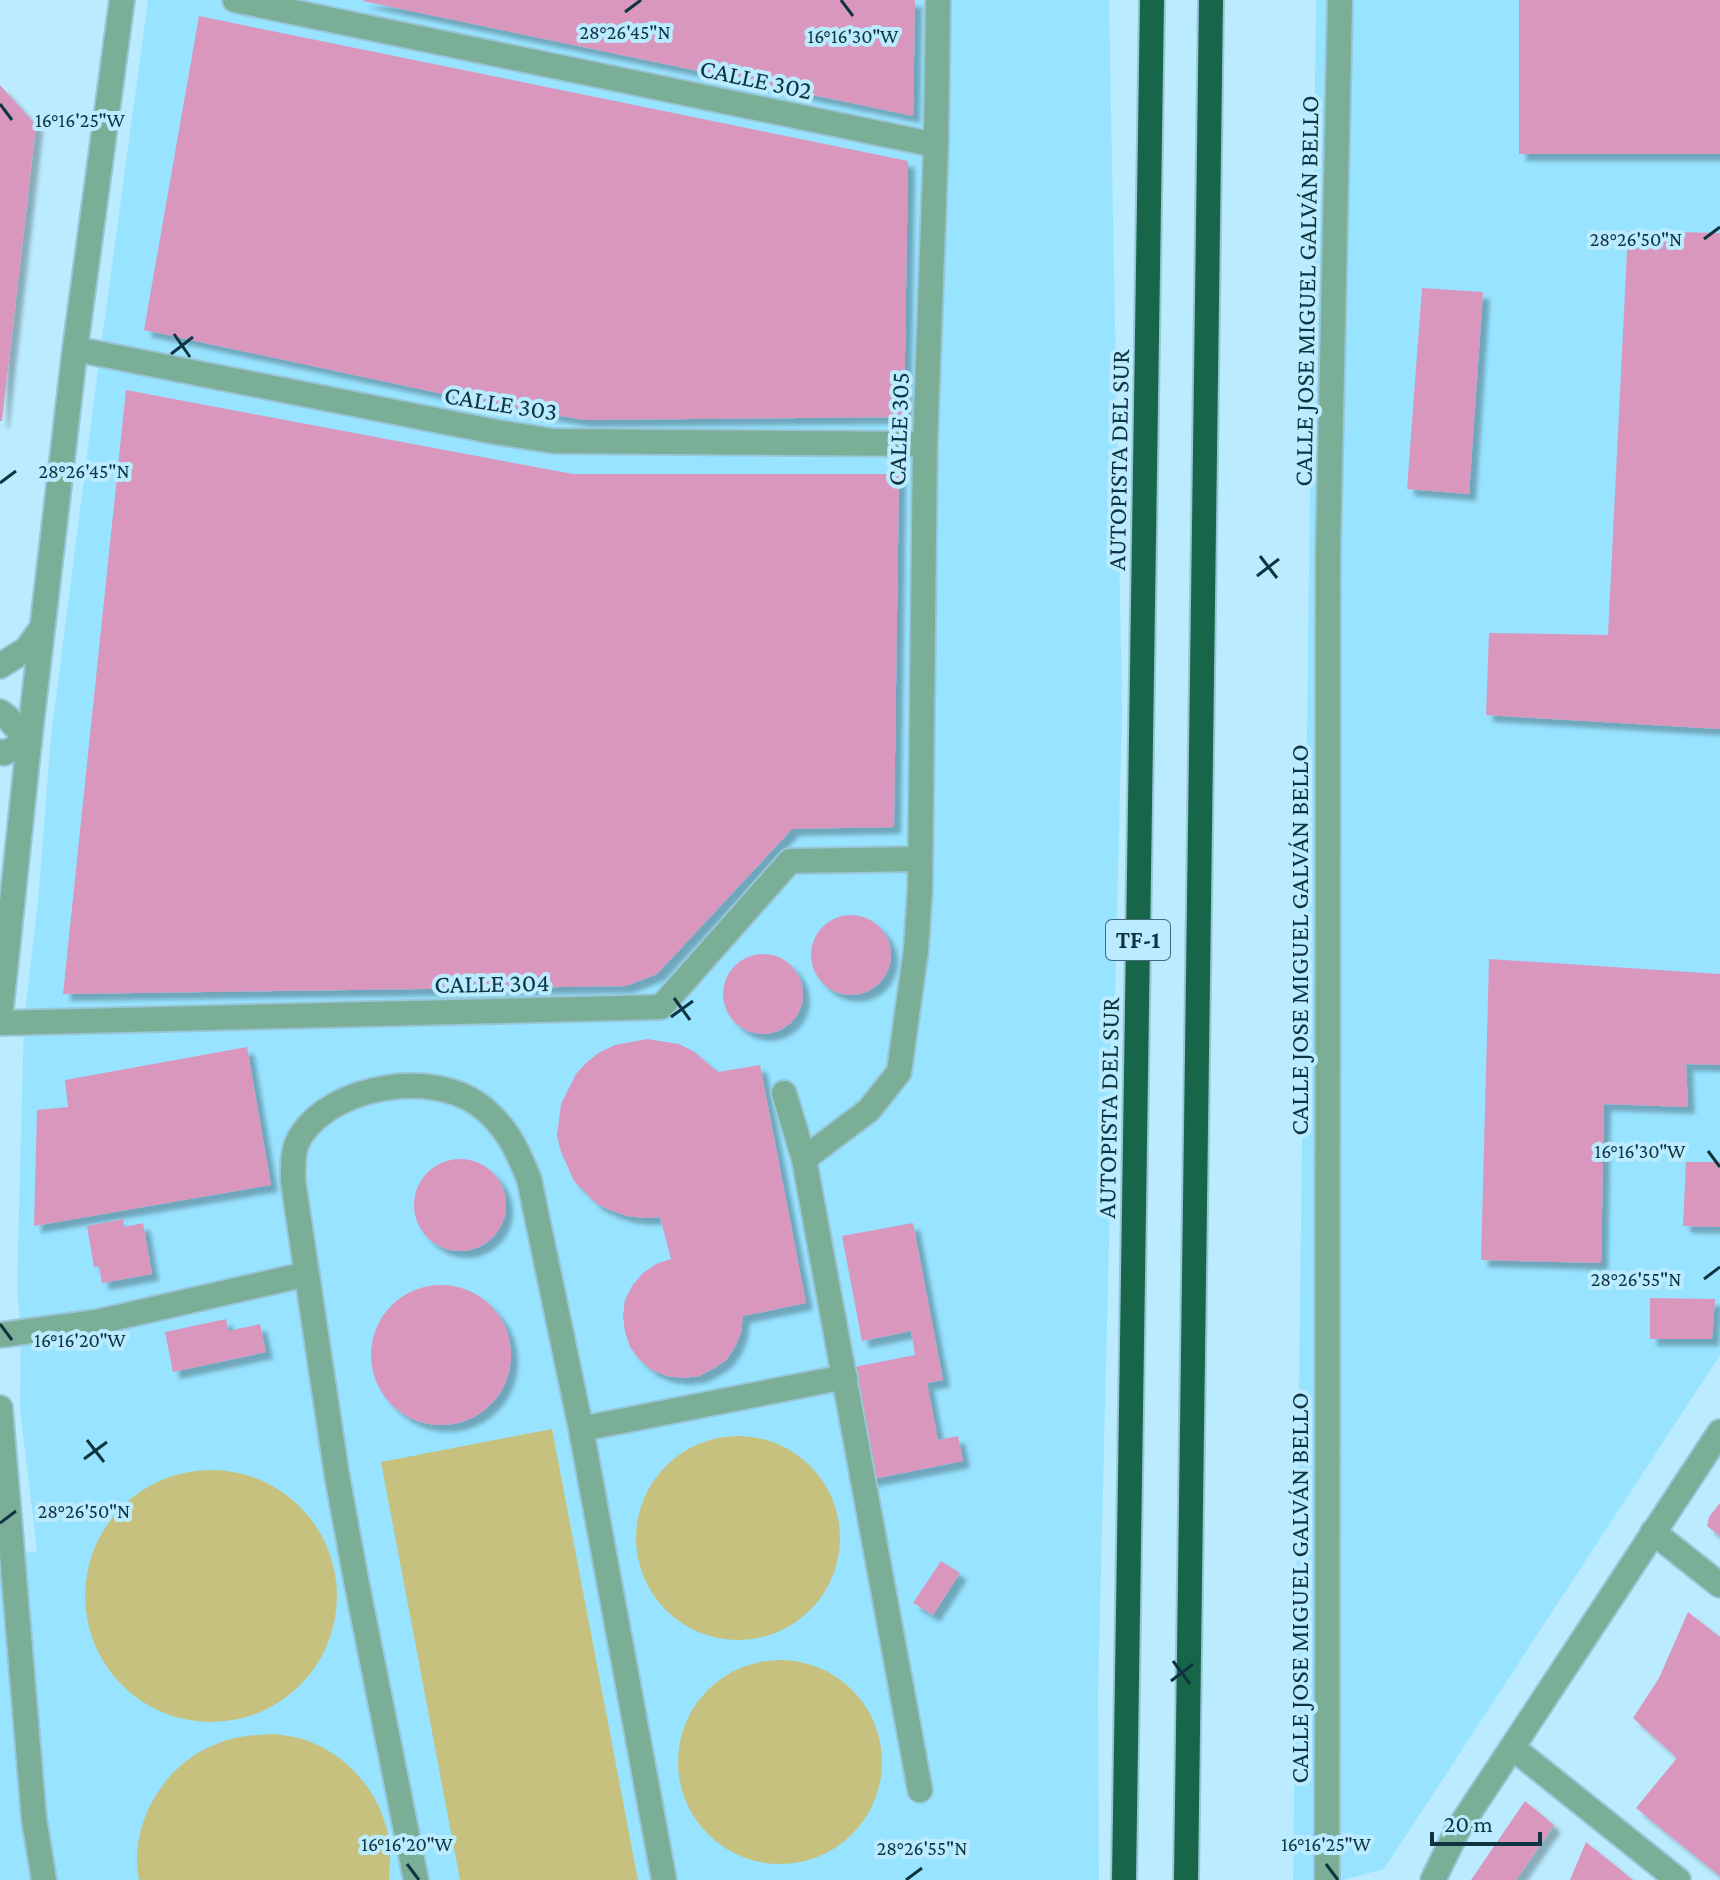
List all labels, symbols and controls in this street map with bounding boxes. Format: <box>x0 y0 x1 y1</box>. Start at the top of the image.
text: 28°26'45"N <box>579 21 671 43</box>
text: 16°16'30"W <box>808 25 899 47</box>
street label: CALLE 302 <box>697 53 815 106</box>
street label: CALLE JOSE MIGUEL GALVÁN BELLO <box>1289 95 1324 487</box>
text: 16°16'25"W <box>35 109 125 131</box>
text: 28°26'50"N <box>1590 228 1682 250</box>
street label: AUTOPISTA DEL SUR <box>1102 349 1135 571</box>
street label: CALLE 305 <box>882 371 915 487</box>
street label: CALLE 303 <box>442 380 559 427</box>
text: 28°26'45"N <box>38 460 130 482</box>
street label: CALLE JOSE MIGUEL GALVÁN BELLO <box>1285 744 1314 1136</box>
road number: TF-1 <box>1106 920 1170 960</box>
street label: CALLE 304 <box>434 968 550 999</box>
street label: AUTOPISTA DEL SUR <box>1092 997 1125 1219</box>
text: 16°16'30"W <box>1595 1140 1686 1162</box>
text: 28°26'55"N <box>1591 1268 1681 1290</box>
text: 16°16'20"W <box>34 1329 126 1351</box>
street label: CALLE JOSE MIGUEL GALVÁN BELLO <box>1285 1392 1314 1784</box>
text: 28°26'50"N <box>38 1500 130 1522</box>
scale bar <box>1432 1796 1540 1846</box>
text: 20 m <box>1444 1810 1493 1837</box>
text: 16°16'20"W <box>361 1833 453 1855</box>
text: 16°16'25"W <box>1281 1833 1371 1855</box>
text: 28°26'55"N <box>877 1837 967 1859</box>

